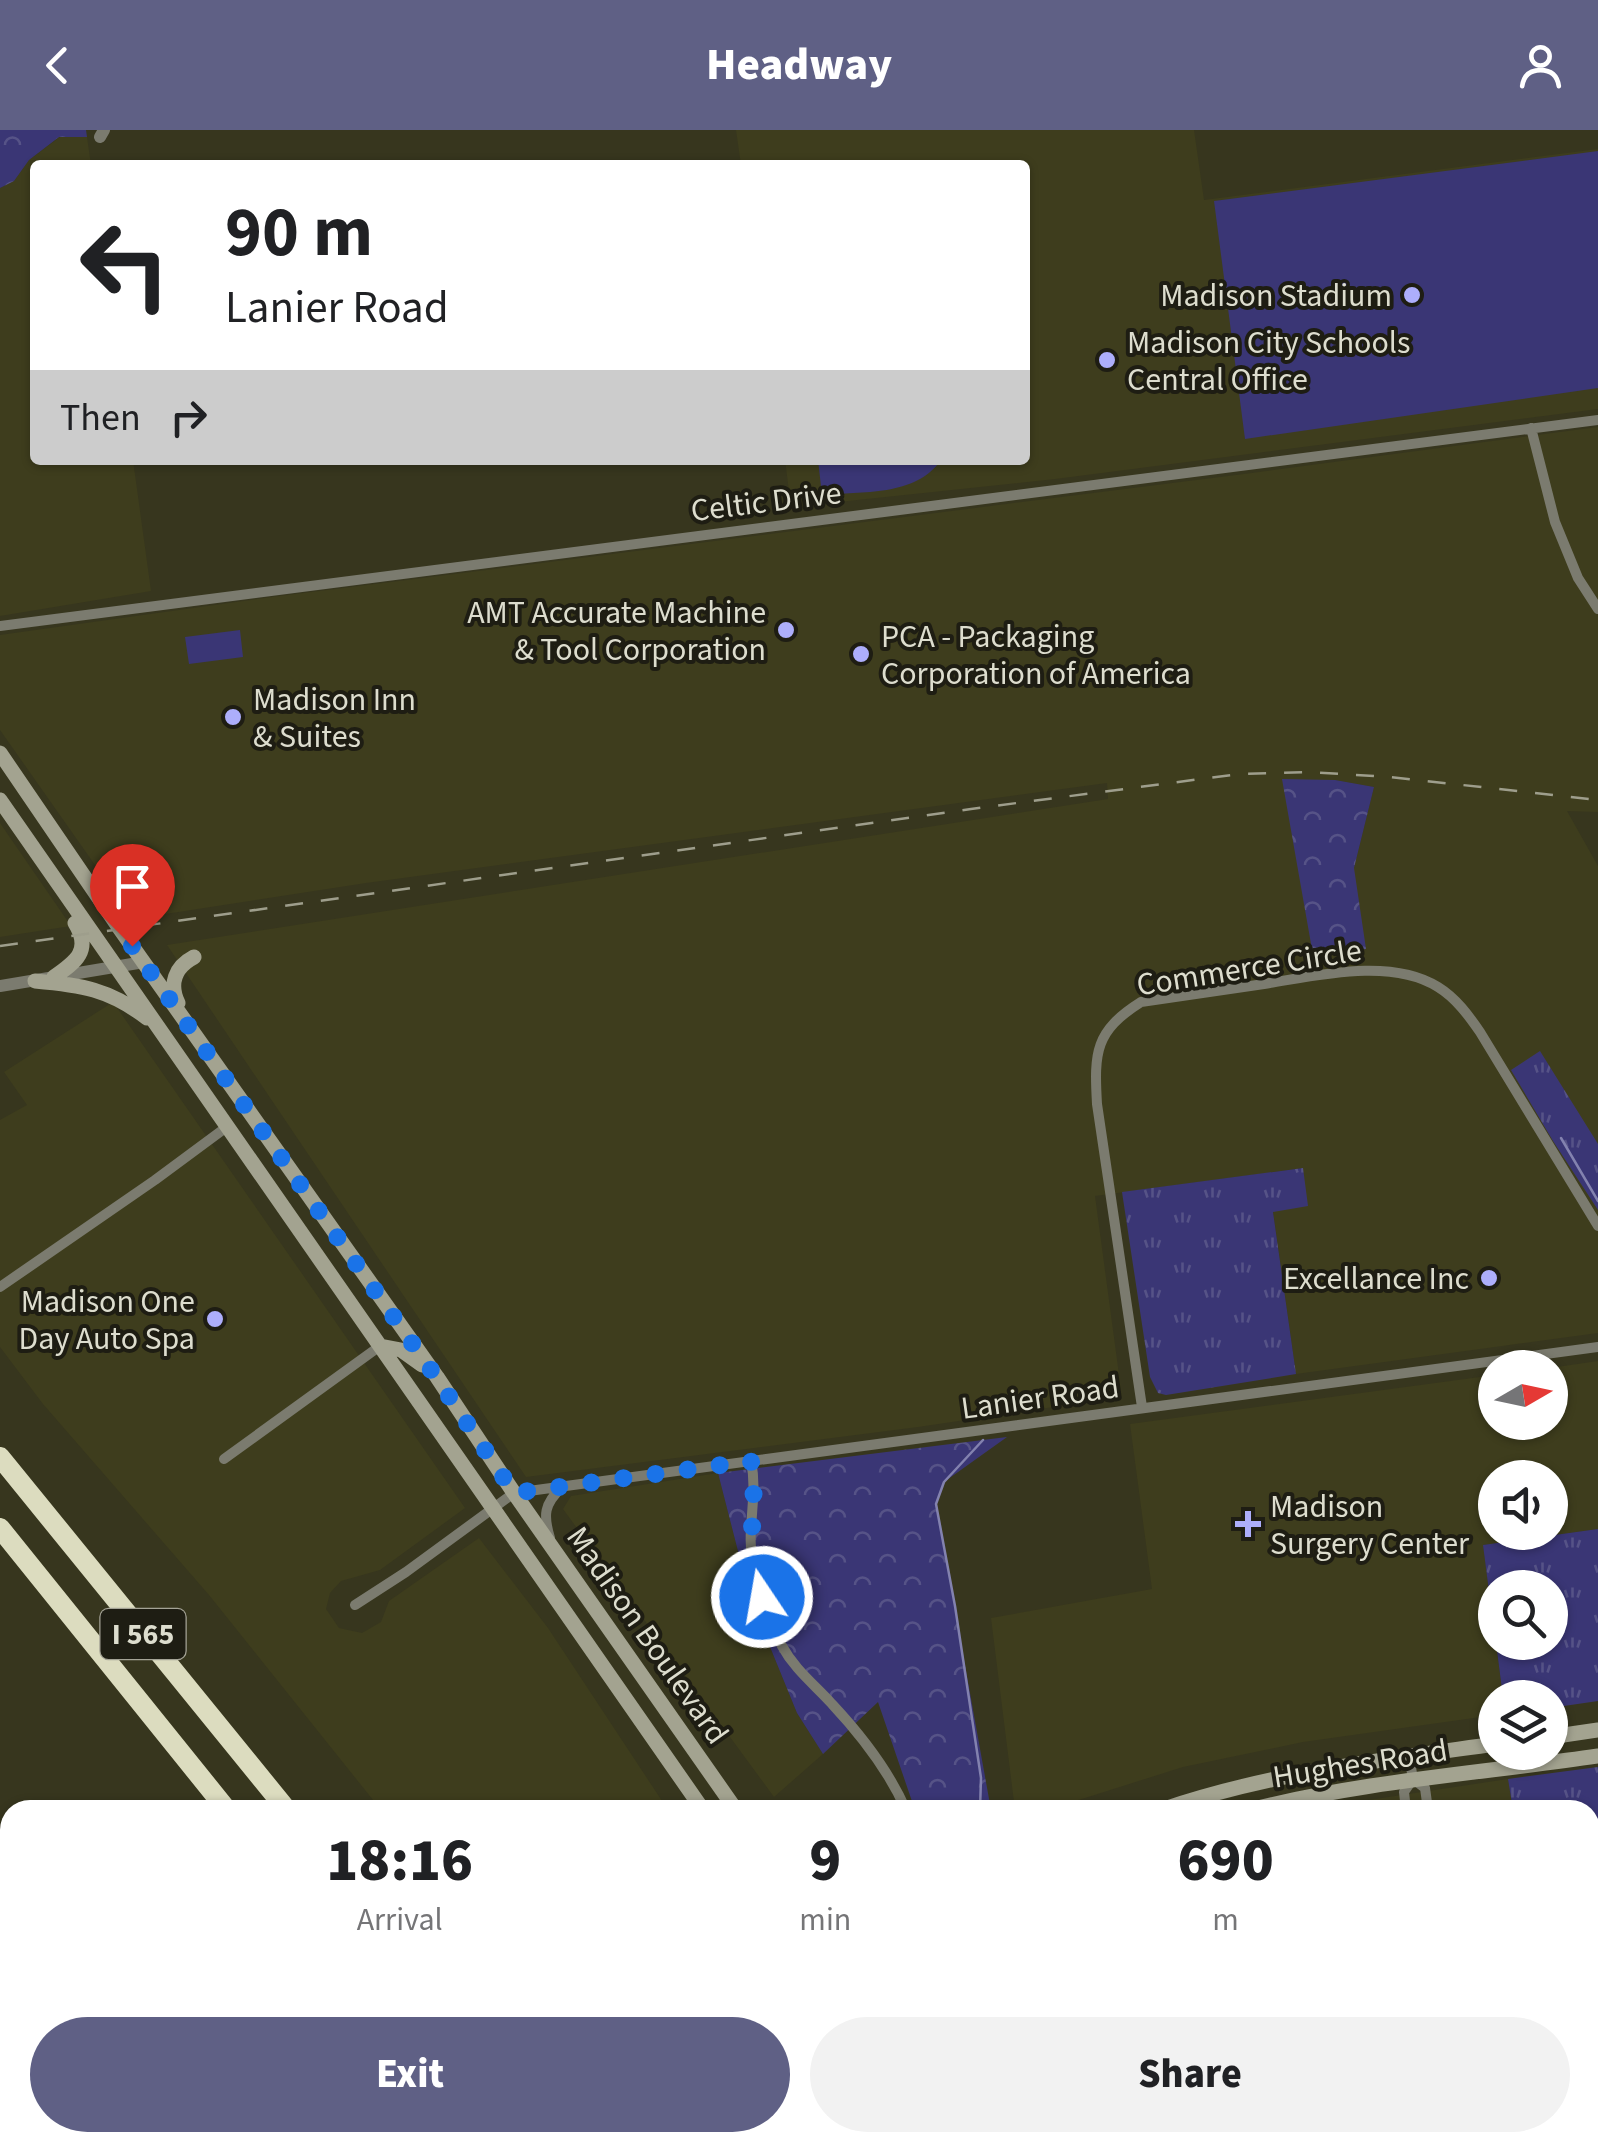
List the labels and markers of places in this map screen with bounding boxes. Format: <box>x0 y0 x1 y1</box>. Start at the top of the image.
place label: Madison Stadium <box>1160 273 1392 319</box>
marker: Madison Stadium <box>1401 284 1423 306</box>
place label: Madison City Schools Central Office <box>1127 320 1410 403</box>
marker: Madison City Schools Central Office <box>1096 349 1118 371</box>
place label: AMT Accurate Machine & Tool Corporation <box>467 590 766 673</box>
place label: PCA - Packaging Corporation of America <box>881 614 1191 697</box>
marker: AMT Accurate Machine & Tool Corporation <box>775 619 797 641</box>
marker: PCA - Packaging Corporation of America <box>850 643 872 665</box>
place label: Madison Inn & Suites <box>253 677 416 760</box>
marker: Madison Inn & Suites <box>222 706 244 728</box>
pin <box>90 844 175 947</box>
place label: Excellance Inc <box>1283 1256 1469 1302</box>
marker: Excellance Inc <box>1478 1267 1500 1289</box>
place label: Madison One Day Auto Spa <box>19 1279 195 1362</box>
marker: Madison One Day Auto Spa <box>204 1308 226 1330</box>
place label: Madison Surgery Center <box>1270 1484 1470 1567</box>
marker: Madison Surgery Center <box>1235 1511 1261 1537</box>

